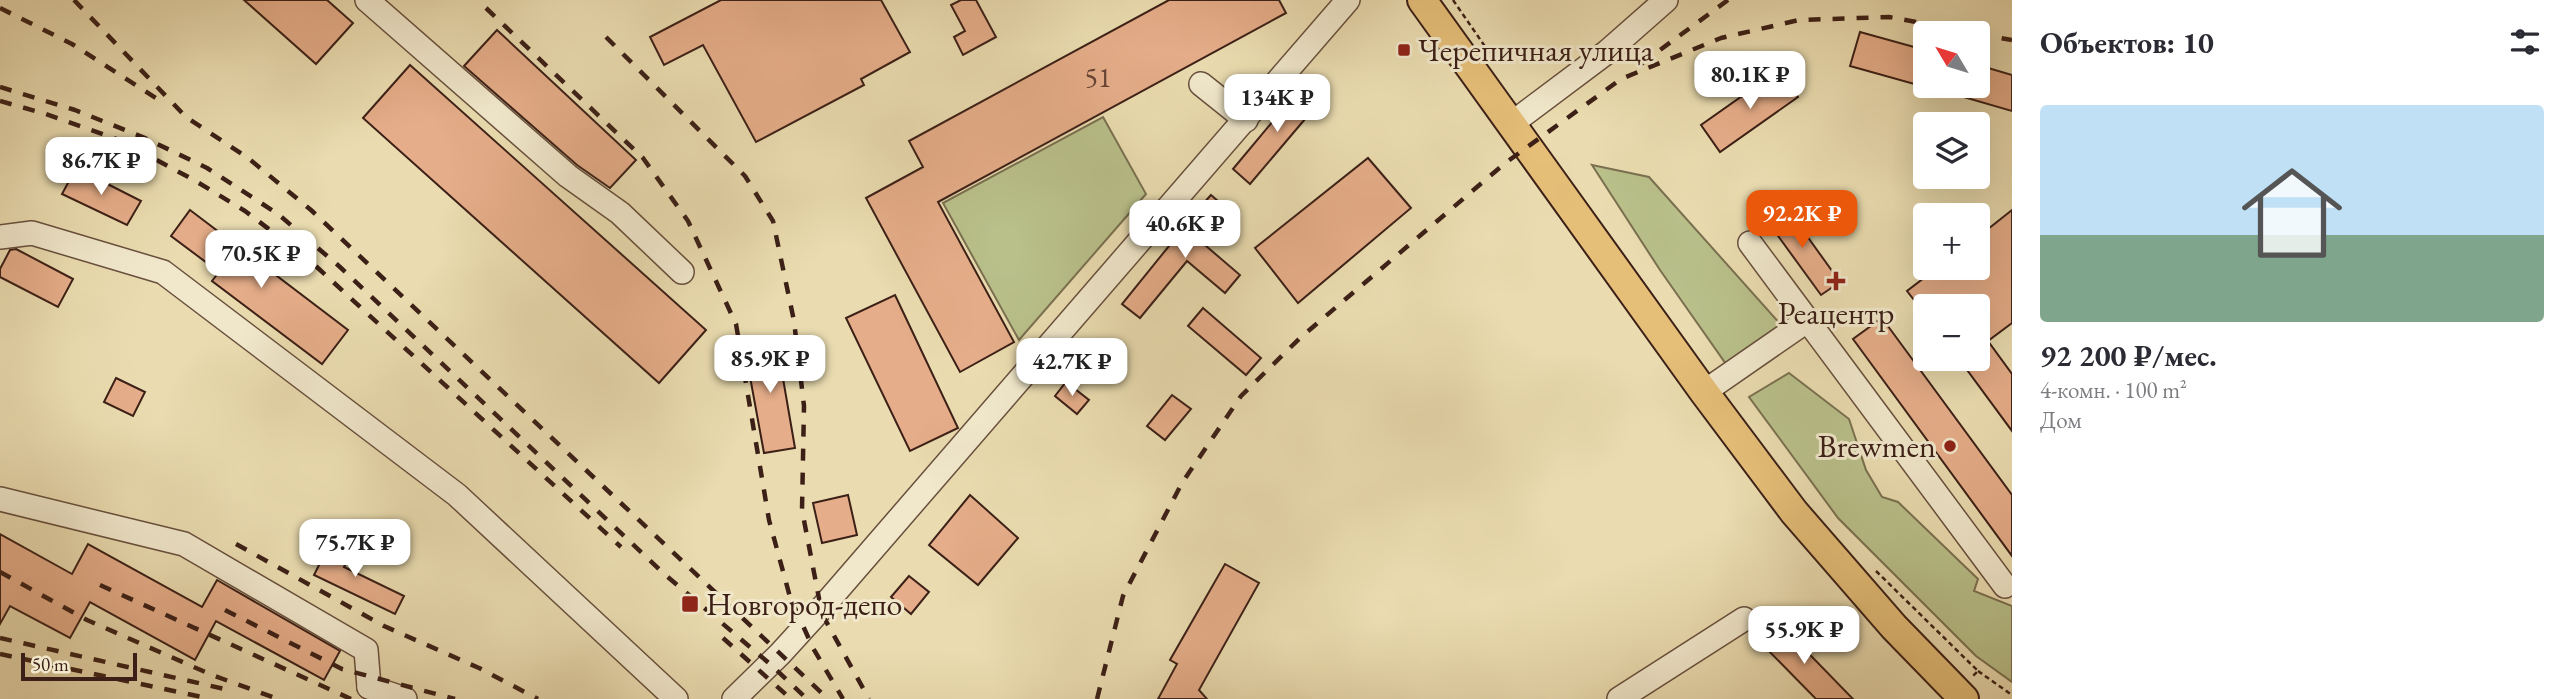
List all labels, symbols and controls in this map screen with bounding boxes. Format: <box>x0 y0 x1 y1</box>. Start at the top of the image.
north arrow <box>1913 21 1990 98</box>
map controls <box>1913 21 1990 371</box>
text: Объектов: 10 <box>2040 23 2214 62</box>
icon: filters <box>2506 23 2544 61</box>
place label: Черепичная улица <box>1418 29 1654 71</box>
marker: Черепичная улица <box>1396 42 1412 58</box>
pin: 80.1K ₽ <box>1685 52 1815 111</box>
house number: 51 <box>1085 59 1111 95</box>
text: 80.1K ₽ <box>1710 59 1790 89</box>
pin: 134K ₽ <box>1220 74 1334 134</box>
text: 134K ₽ <box>1240 82 1314 112</box>
button: layers <box>1913 112 1990 189</box>
pin: 86.7K ₽ <box>36 138 166 197</box>
text: 86.7K ₽ <box>61 145 141 175</box>
icon: home <box>2229 150 2355 276</box>
pin: 92.2K ₽ <box>1737 190 1867 250</box>
text: 92.2K ₽ <box>1762 198 1842 228</box>
pin: 40.6K ₽ <box>1120 201 1250 260</box>
button: + <box>1913 203 1990 280</box>
text: 40.6K ₽ <box>1145 208 1225 238</box>
pin: 70.5K ₽ <box>196 230 326 290</box>
text: 70.5K ₽ <box>221 238 301 268</box>
marker: Реацентр <box>1826 271 1846 291</box>
place label: Реацентр <box>1778 292 1894 334</box>
button: − <box>1913 294 1990 371</box>
pin: 85.9K ₽ <box>705 336 835 395</box>
text: 92 200 ₽/мес. <box>2040 336 2217 375</box>
pin: 42.7K ₽ <box>1007 338 1137 398</box>
text: 85.9K ₽ <box>730 343 810 373</box>
text: 42.7K ₽ <box>1032 346 1112 376</box>
text: 4-комн. · 100 m² <box>2040 375 2187 405</box>
text: Дом <box>2040 405 2082 435</box>
place label: Brewmen <box>1818 425 1936 467</box>
marker: Brewmen <box>1942 438 1958 454</box>
pin: 75.7K ₽ <box>290 520 420 579</box>
text: 75.7K ₽ <box>315 527 395 557</box>
place label: Новгород-депо <box>706 583 902 625</box>
marker: Новгород-депо <box>680 594 700 614</box>
pin: 55.9K ₽ <box>1739 606 1869 666</box>
text: 55.9K ₽ <box>1764 614 1844 644</box>
scale bar <box>21 650 136 682</box>
text: 50 m <box>32 652 69 677</box>

